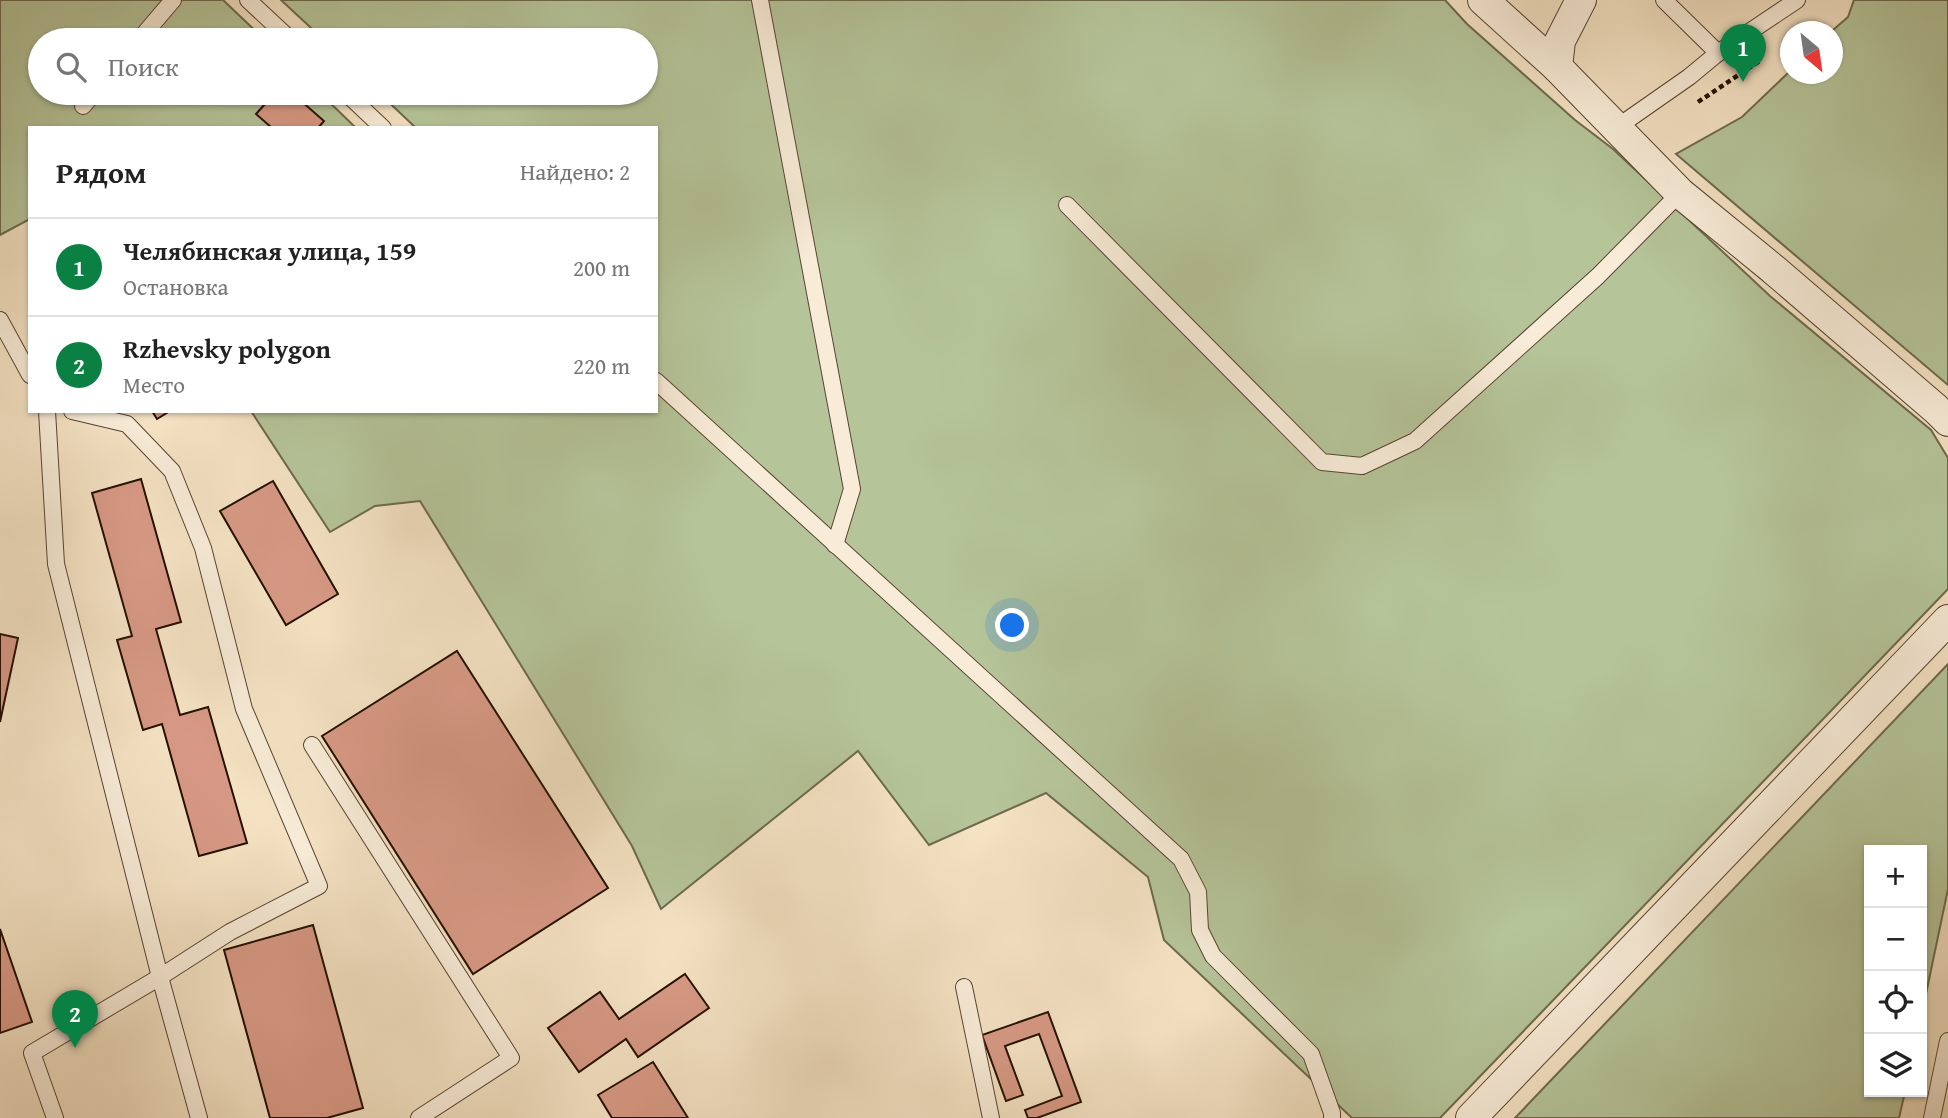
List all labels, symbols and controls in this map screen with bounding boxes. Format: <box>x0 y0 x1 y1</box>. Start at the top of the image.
north arrow <box>1780 21 1843 84</box>
pin: 1 <box>1720 24 1766 82</box>
search box <box>28 28 658 105</box>
text: Поиск <box>108 47 179 86</box>
icon: search <box>52 48 90 86</box>
text: Рядом <box>56 150 147 194</box>
text: Найдено: 2 <box>520 155 630 188</box>
text: Челябинская улица, 159 <box>123 231 416 270</box>
text: 1 <box>73 251 85 284</box>
text: 200 m <box>573 251 630 284</box>
text: Остановка <box>123 270 229 303</box>
text: Rzhevsky polygon <box>123 329 331 368</box>
text: 2 <box>73 349 85 382</box>
text: 220 m <box>573 349 630 382</box>
text: Место <box>123 368 185 401</box>
your location <box>995 608 1029 642</box>
map controls <box>1864 845 1927 1097</box>
button: + <box>1864 845 1927 908</box>
button: − <box>1864 908 1927 971</box>
button: locate <box>1864 971 1927 1034</box>
pin: 2 <box>52 990 98 1048</box>
button: layers <box>1864 1034 1927 1097</box>

